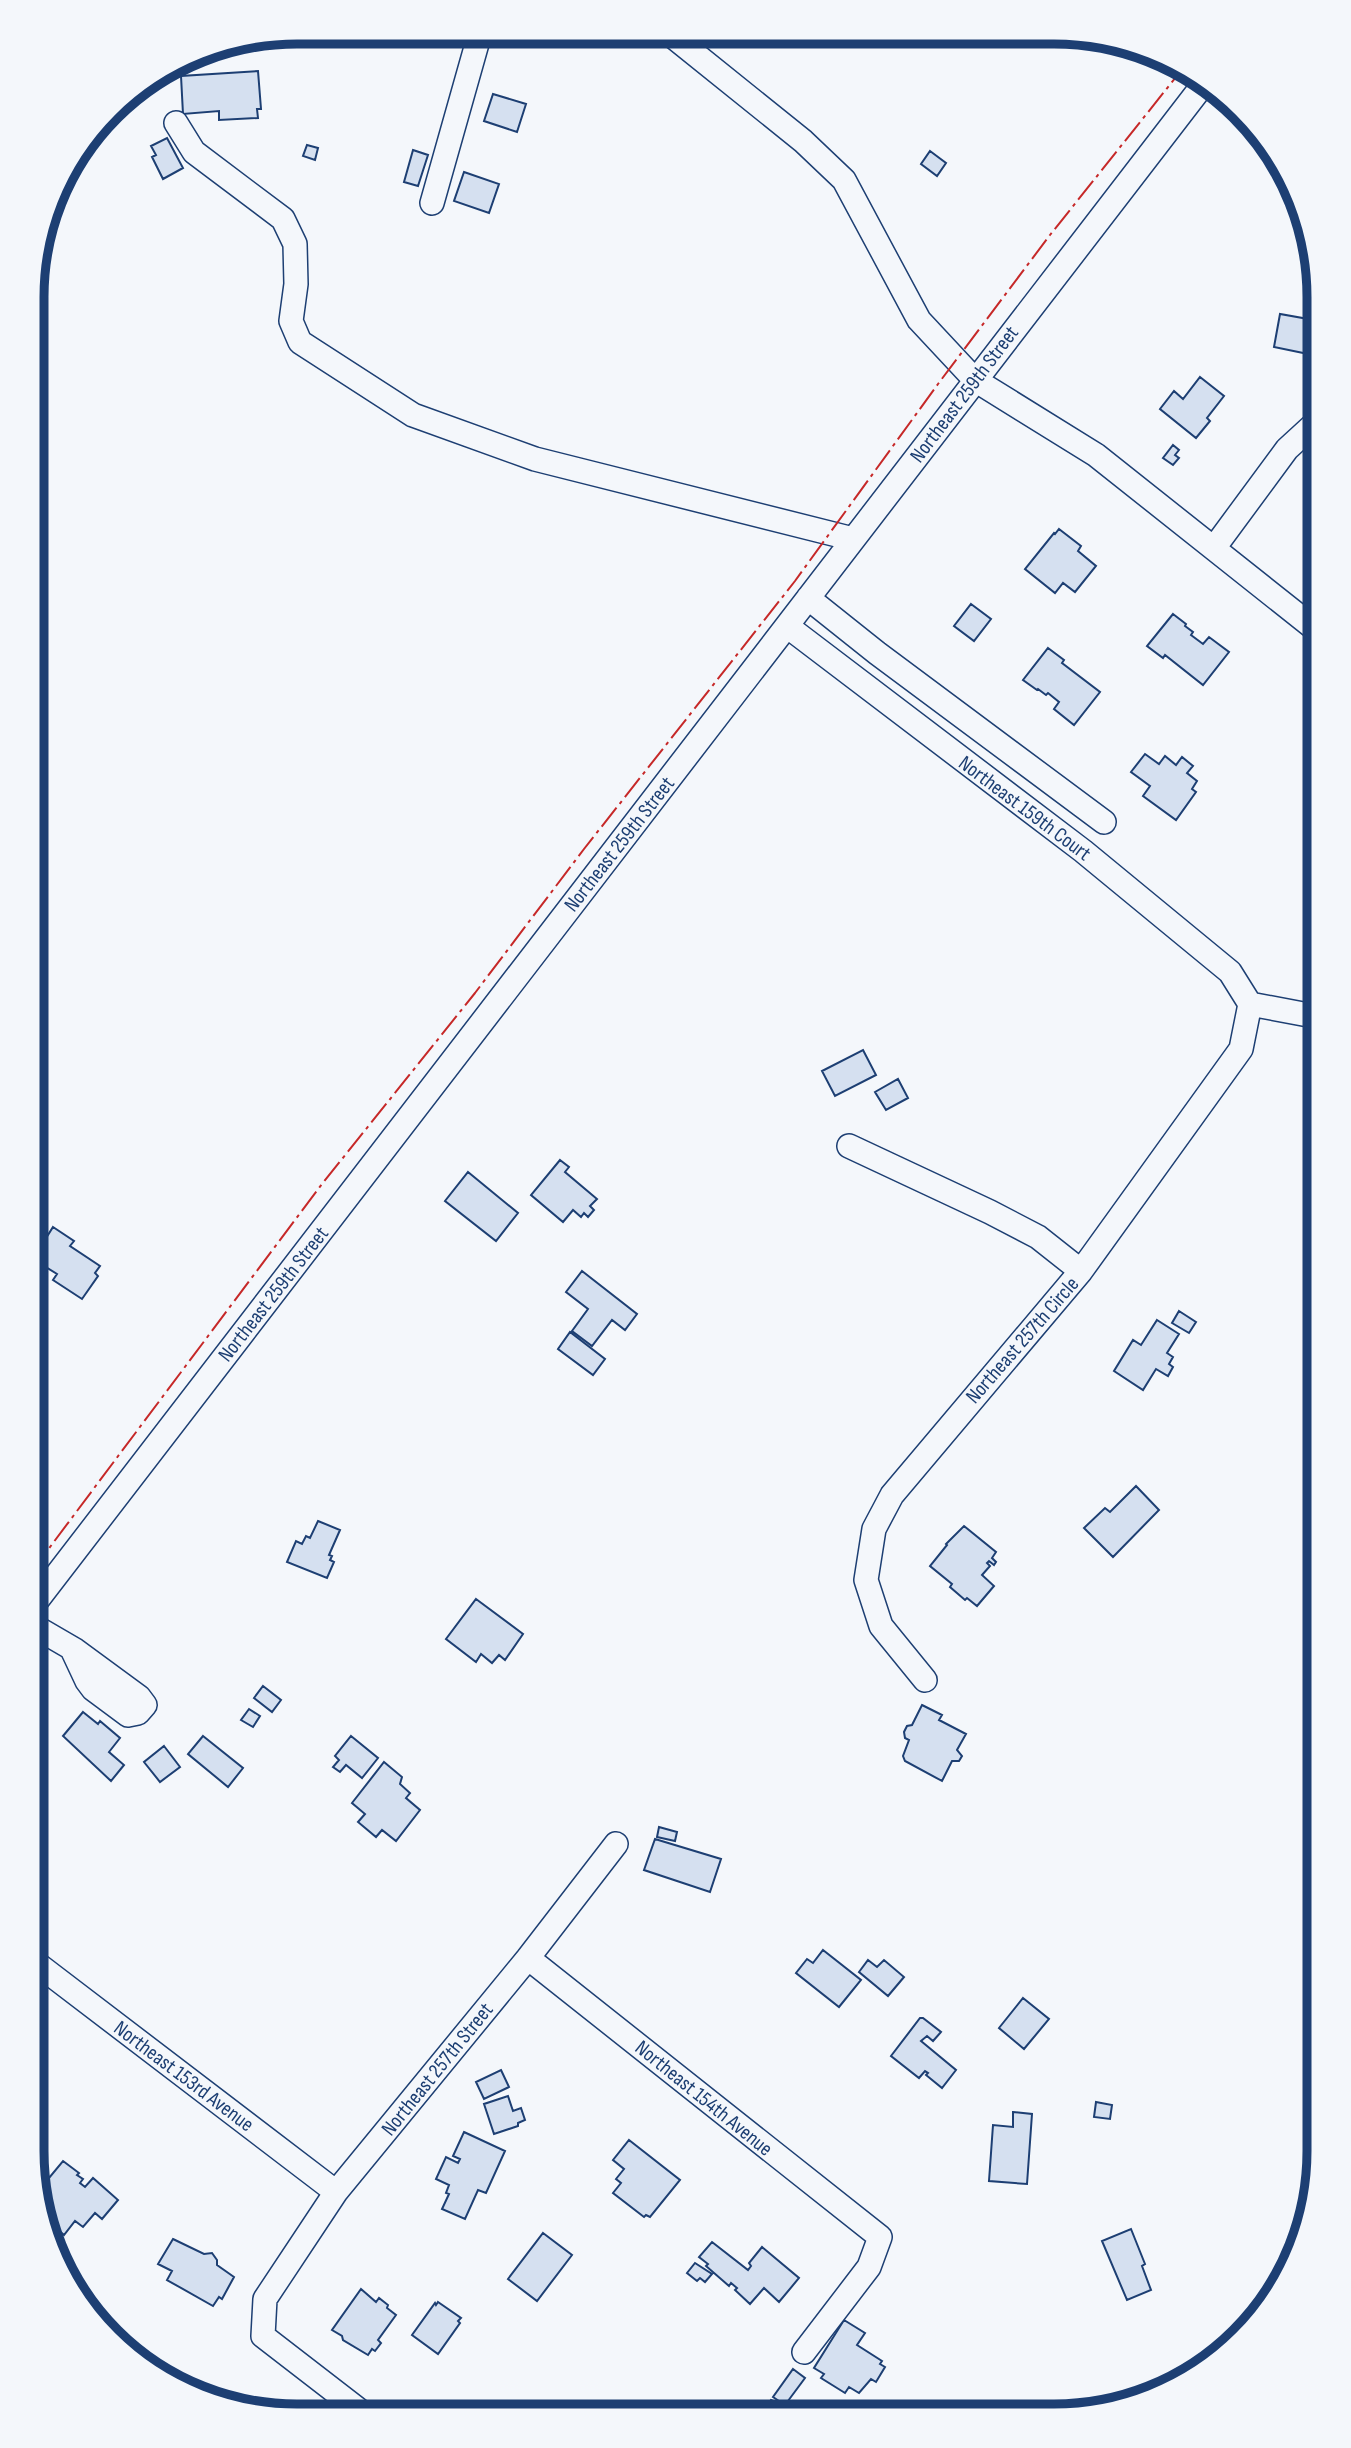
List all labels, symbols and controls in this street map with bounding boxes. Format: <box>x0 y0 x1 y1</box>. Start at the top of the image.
street label: Northeast 259th Street <box>905 321 1024 468</box>
street label: Northeast 159th Court <box>954 751 1096 866</box>
street label: Northeast 259th Street <box>559 772 680 917</box>
street label: Northeast 259th Street <box>213 1222 334 1367</box>
street label: Northeast 257th Circle <box>961 1272 1084 1409</box>
street label: Northeast 257th Street <box>376 1998 499 2141</box>
street label: Northeast 153rd Avenue <box>109 2016 259 2137</box>
street label: Northeast 154th Avenue <box>630 2035 777 2161</box>

